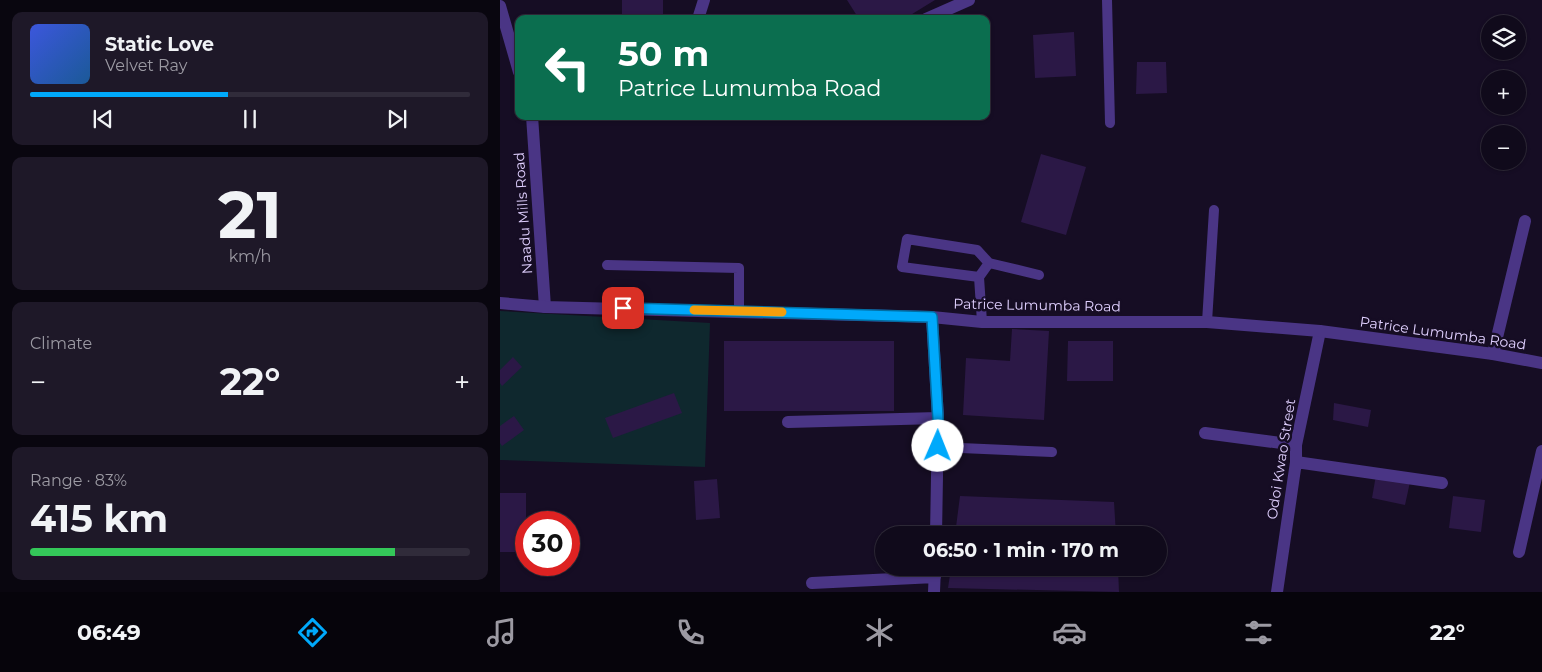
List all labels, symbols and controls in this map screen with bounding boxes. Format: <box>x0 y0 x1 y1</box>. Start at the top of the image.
map controls <box>1481 15 1526 170</box>
button: layers <box>1481 15 1526 60</box>
text: 50 m <box>618 32 709 75</box>
text: Static Love <box>105 33 214 56</box>
icon: left <box>535 35 600 100</box>
text: Velvet Ray <box>105 56 187 75</box>
button: + <box>1481 70 1526 115</box>
text: Patrice Lumumba Road <box>618 75 881 102</box>
icon: previous <box>89 105 117 133</box>
icon: pause <box>236 105 264 133</box>
icon: next <box>383 105 411 133</box>
button: − <box>1481 125 1526 170</box>
street label: Naadu Mills Road <box>510 151 536 275</box>
text: 21 <box>218 175 282 254</box>
text: km/h <box>229 247 271 266</box>
pin <box>602 287 644 329</box>
icon: arrive <box>609 294 637 322</box>
street label: Patrice Lumumba Road <box>953 295 1121 315</box>
street label: Patrice Lumumba Road <box>1359 312 1527 354</box>
text: Climate <box>30 334 92 353</box>
text: 22° <box>220 358 280 405</box>
text: − <box>30 365 46 399</box>
text: + <box>454 365 470 399</box>
street label: Odoi Kwao Street <box>1263 397 1299 521</box>
position arrow <box>911 419 963 471</box>
text: Range · 83% <box>30 471 127 490</box>
text: 415 km <box>30 495 168 542</box>
speed limit sign: 30 <box>515 511 580 576</box>
text: 06:50 · 1 min · 170 m <box>923 539 1119 562</box>
icon: directions <box>295 615 330 650</box>
icon: music <box>484 615 519 650</box>
icon: phone <box>673 615 708 650</box>
icon: climate <box>862 615 897 650</box>
icon: car <box>1052 615 1087 650</box>
icon: filters <box>1241 615 1276 650</box>
text: 06:49 <box>77 619 141 646</box>
text: 22° <box>1430 619 1465 646</box>

